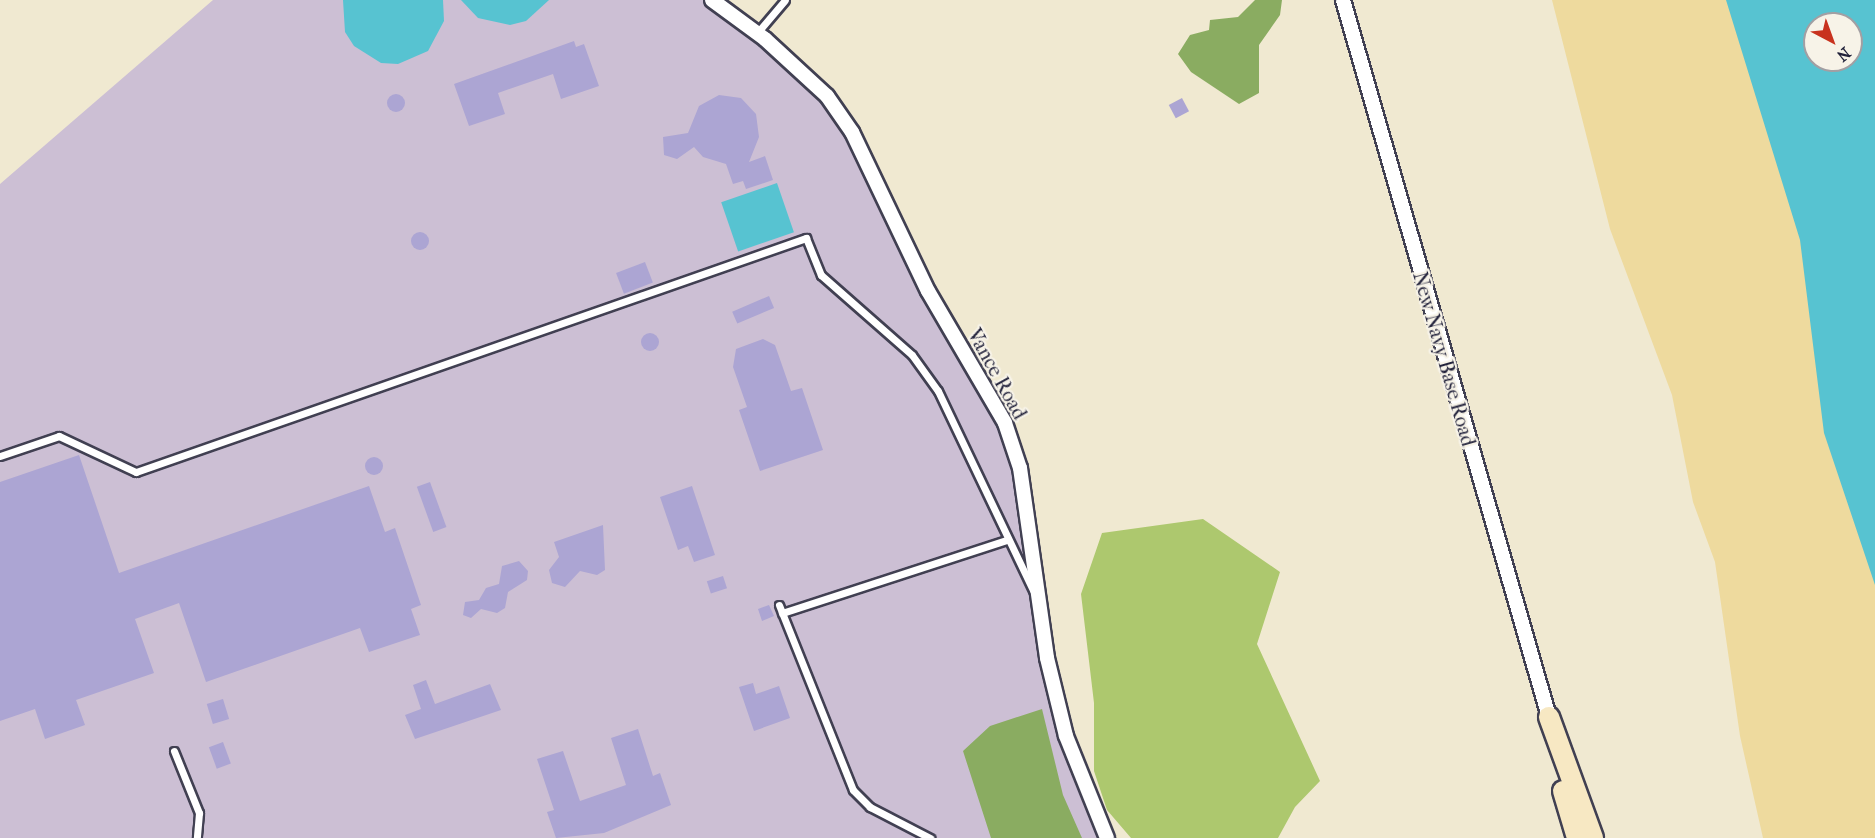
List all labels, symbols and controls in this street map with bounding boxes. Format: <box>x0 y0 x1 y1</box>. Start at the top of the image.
north arrow <box>1803 12 1863 72</box>
text: N <box>1833 43 1855 66</box>
street label: New Navy Base Road <box>1408 269 1480 449</box>
street label: Vance Road <box>962 324 1032 424</box>

